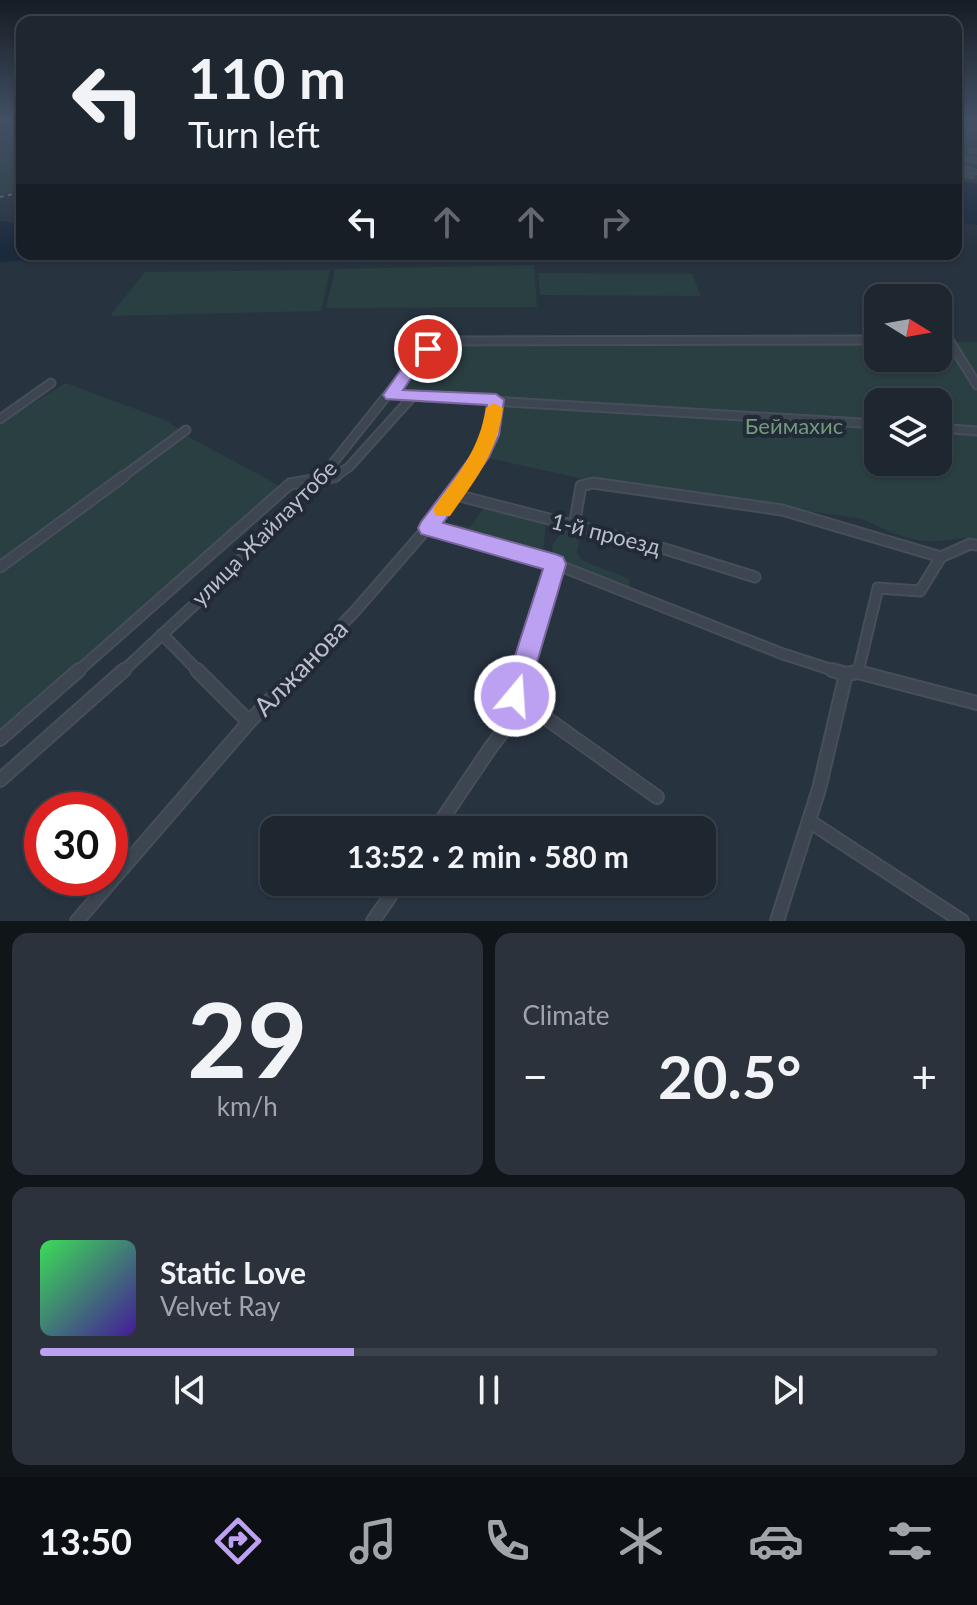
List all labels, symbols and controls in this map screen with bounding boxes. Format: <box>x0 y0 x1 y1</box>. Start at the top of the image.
text: 110 m <box>188 44 346 111</box>
icon: left <box>56 48 160 152</box>
text: Turn left <box>188 112 320 156</box>
icon: left <box>341 200 385 244</box>
icon: ahead <box>425 200 469 244</box>
icon: ahead <box>509 200 553 244</box>
icon: right <box>593 200 637 244</box>
north arrow <box>864 284 952 372</box>
map controls <box>864 284 952 476</box>
pin <box>394 315 462 383</box>
icon: arrive <box>406 327 450 371</box>
button: layers <box>864 388 952 476</box>
park label: Беймахис <box>745 412 843 439</box>
street label: улица Жайлаутобе <box>185 454 342 611</box>
street label: 1-й проезд <box>549 507 664 560</box>
street label: Алжанова <box>247 612 354 722</box>
position arrow <box>473 654 557 738</box>
speed limit sign: 30 <box>24 792 128 896</box>
text: 13:52 · 2 min · 580 m <box>347 838 629 874</box>
text: 29 <box>187 975 308 1100</box>
text: Climate <box>523 999 609 1031</box>
text: 20.5° <box>658 1040 802 1112</box>
text: − <box>523 1050 548 1102</box>
text: + <box>911 1050 937 1102</box>
text: km/h <box>217 1090 278 1122</box>
text: Static Love <box>160 1254 306 1290</box>
text: Velvet Ray <box>160 1290 280 1322</box>
icon: previous <box>168 1368 212 1412</box>
icon: pause <box>467 1368 511 1412</box>
icon: next <box>766 1368 810 1412</box>
icon: directions <box>210 1513 266 1569</box>
icon: music <box>345 1513 401 1569</box>
icon: phone <box>479 1513 535 1569</box>
icon: climate <box>613 1513 669 1569</box>
icon: car <box>748 1513 804 1569</box>
icon: filters <box>882 1513 938 1569</box>
text: 13:50 <box>39 1519 132 1563</box>

